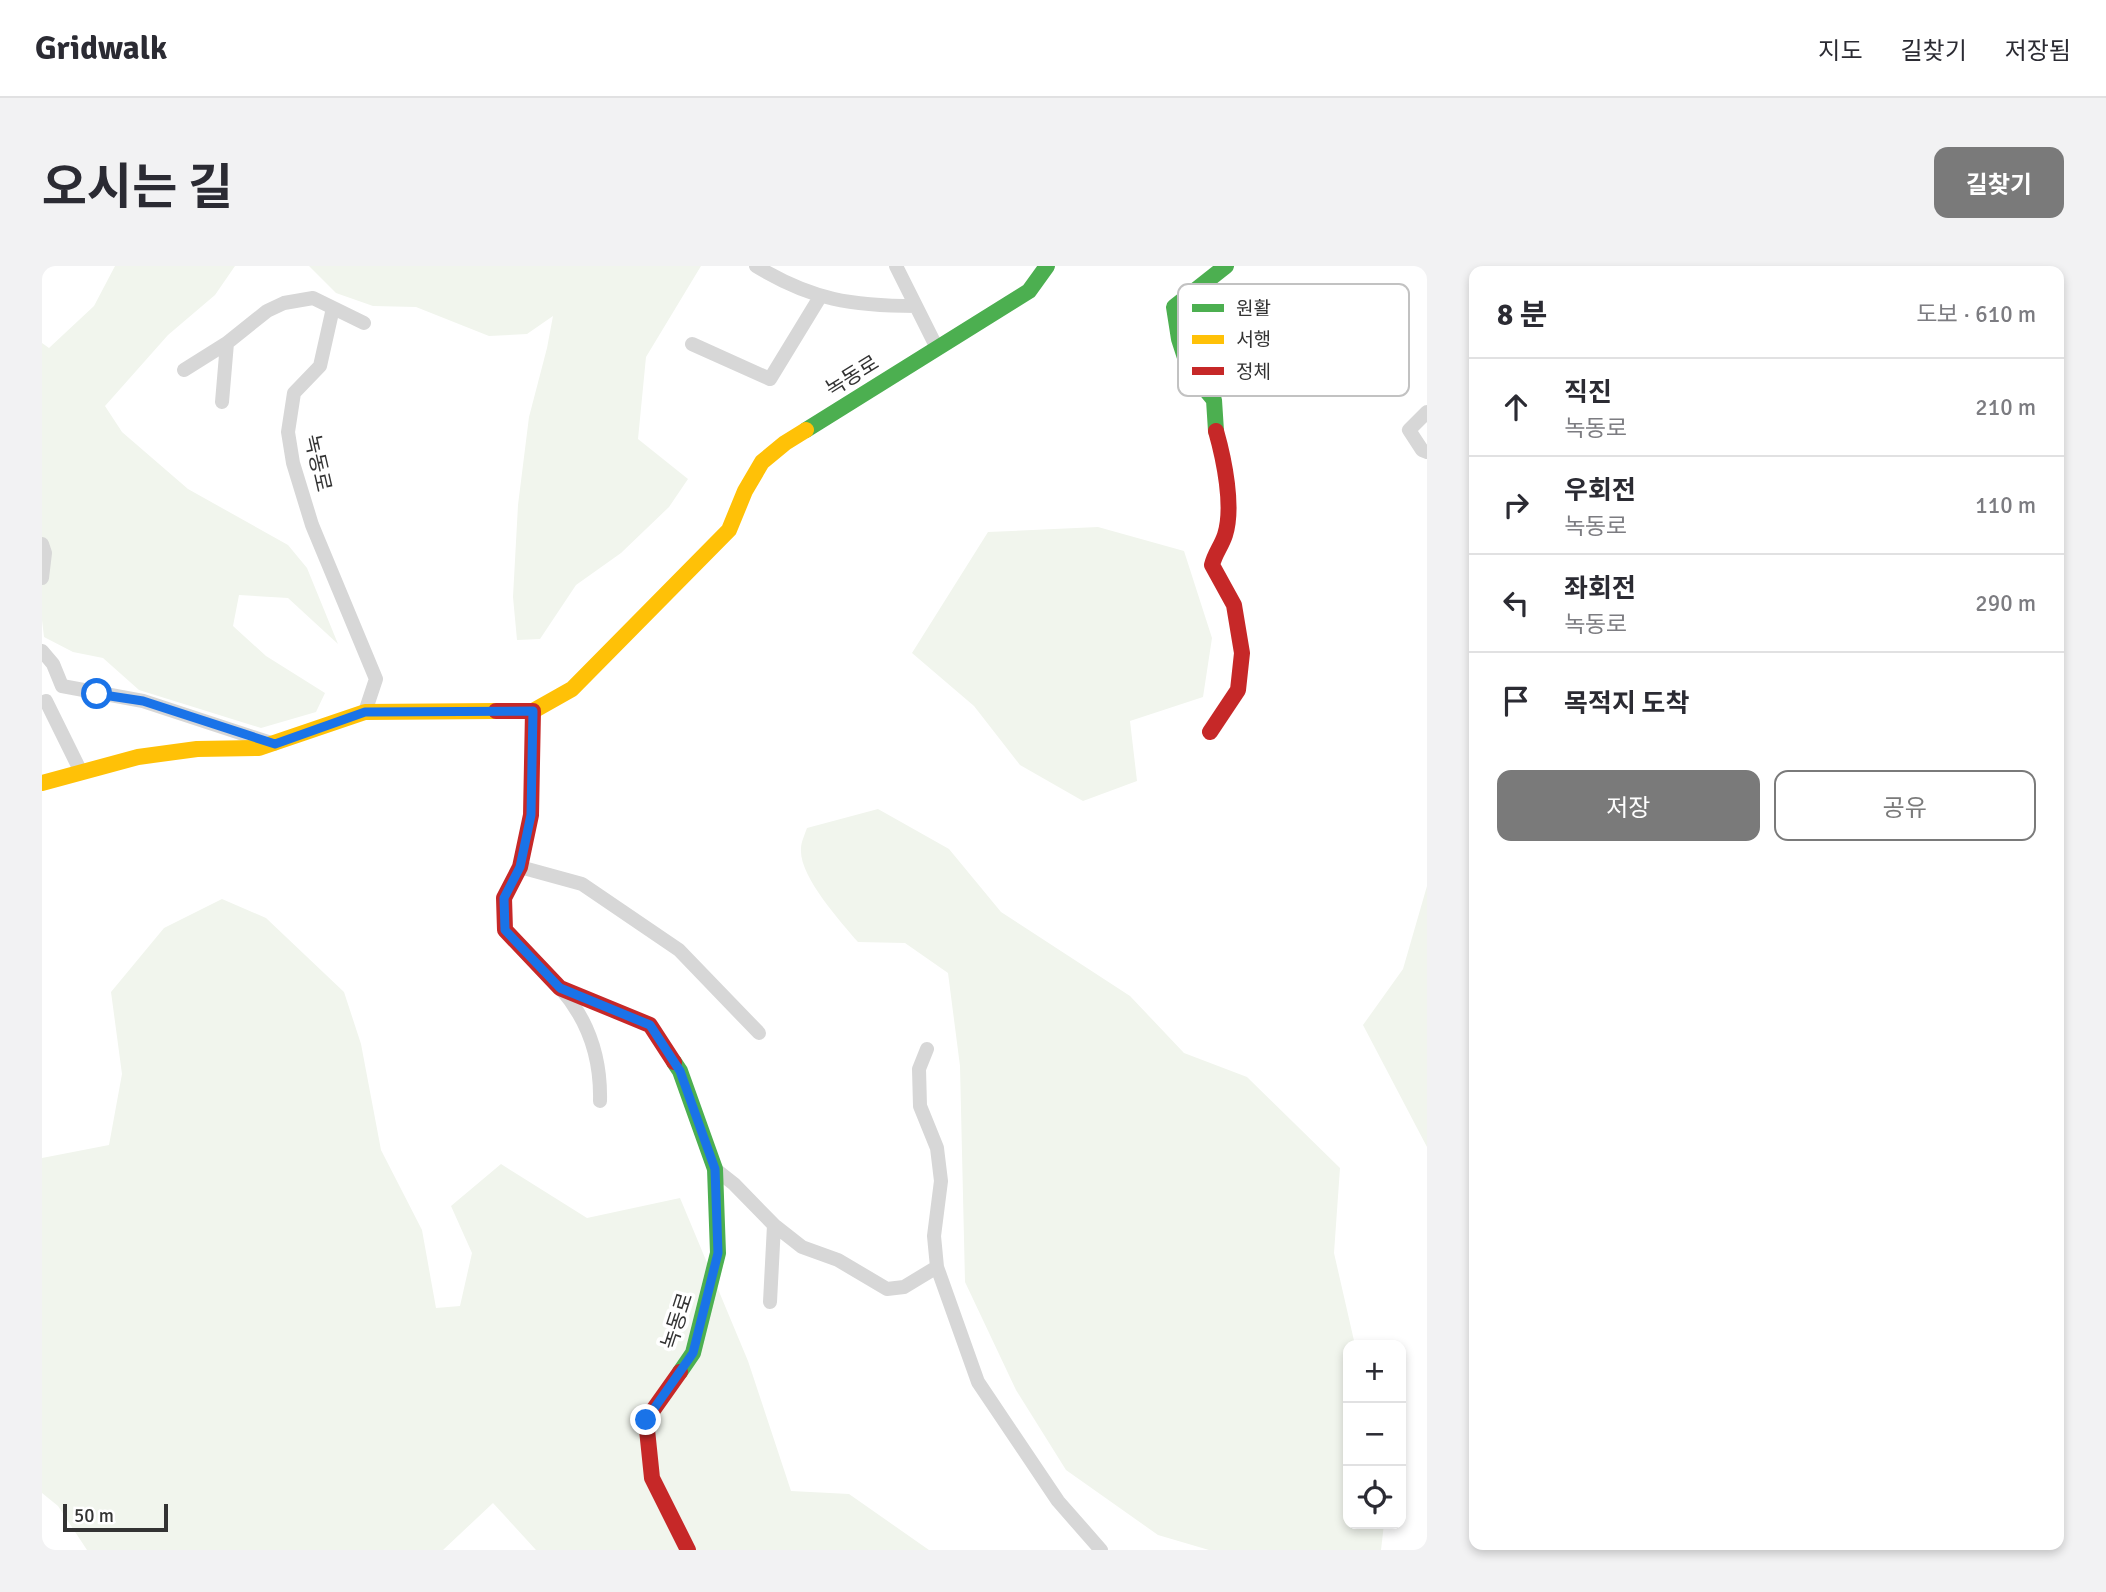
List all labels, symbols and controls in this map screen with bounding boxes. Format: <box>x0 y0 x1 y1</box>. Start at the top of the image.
text: Gridwalk <box>35 28 167 69</box>
text: 지도 <box>1818 36 1863 66</box>
text: 길찾기 <box>1901 36 1967 66</box>
text: 저장됨 <box>2005 36 2071 66</box>
button: 길찾기 <box>1934 147 2064 218</box>
text: 오시는 길 <box>42 158 233 218</box>
legend <box>1178 284 1409 396</box>
text: 원활 <box>1236 297 1271 321</box>
text: 8 분 <box>1497 297 1547 334</box>
text: 도보 · 610 m <box>1916 300 2036 329</box>
text: 서행 <box>1236 328 1271 352</box>
street label: 녹동로 <box>821 350 883 402</box>
text: 정체 <box>1236 360 1271 384</box>
text: 직진 <box>1564 377 1612 409</box>
icon: ahead <box>1497 388 1535 426</box>
text: 210 m <box>1975 393 2036 422</box>
text: 녹동로 <box>1564 414 1627 443</box>
street label: 녹동로 <box>299 432 337 494</box>
text: 우회전 <box>1564 475 1636 507</box>
icon: right <box>1497 486 1535 524</box>
text: 110 m <box>1975 491 2036 520</box>
text: 녹동로 <box>1564 512 1627 541</box>
text: 좌회전 <box>1564 573 1636 605</box>
icon: left <box>1497 584 1535 622</box>
text: 290 m <box>1975 589 2036 618</box>
text: 녹동로 <box>1564 610 1627 639</box>
route start <box>81 678 112 709</box>
icon: arrive <box>1497 682 1535 720</box>
text: 목적지 도착 <box>1564 688 1689 720</box>
button: 저장 <box>1497 770 1760 841</box>
button: 공유 <box>1774 770 2036 841</box>
street label: 녹동로 <box>656 1289 698 1353</box>
map controls <box>1343 1340 1406 1529</box>
button: + <box>1343 1340 1406 1403</box>
button: − <box>1343 1403 1406 1466</box>
route end <box>630 1404 661 1435</box>
button: locate <box>1343 1466 1406 1529</box>
scale bar <box>63 1501 168 1533</box>
text: 50 m <box>74 1504 114 1528</box>

